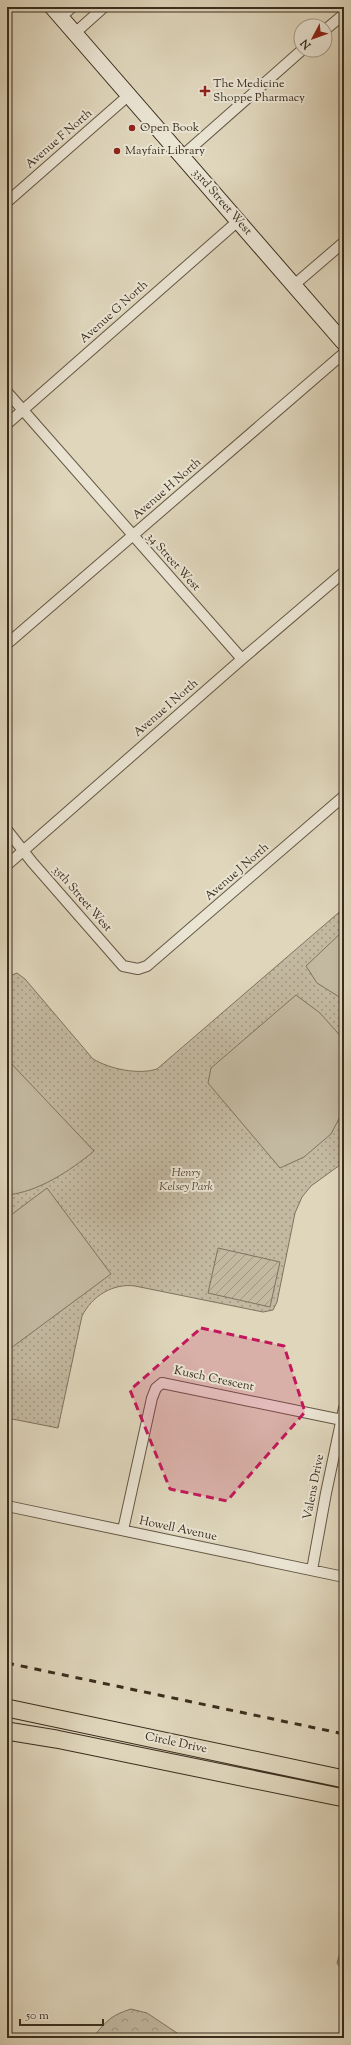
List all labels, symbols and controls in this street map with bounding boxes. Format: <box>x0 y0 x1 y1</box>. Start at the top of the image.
north arrow <box>293 18 333 58</box>
text: N <box>297 35 316 53</box>
place label: The Medicine Shoppe Pharmacy <box>213 75 305 107</box>
marker: The Medicine Shoppe Pharmacy <box>200 86 210 96</box>
street label: Avenue F North <box>22 105 96 173</box>
place label: Open Book <box>140 119 200 137</box>
marker: Open Book <box>127 123 137 133</box>
place label: Mayfair Library <box>125 142 205 160</box>
marker: Mayfair Library <box>112 146 122 156</box>
street label: 33rd Street West <box>188 165 256 239</box>
street label: Avenue G North <box>76 276 152 348</box>
street label: Avenue H North <box>129 454 205 524</box>
street label: 34 Street West <box>142 529 204 595</box>
street label: Avenue I North <box>130 675 202 741</box>
street label: Avenue J North <box>201 839 273 905</box>
street label: 35th Street West <box>48 862 116 936</box>
park label: Henry Kelsey Park <box>159 1164 213 1196</box>
street label: Kusch Crescent <box>172 1362 256 1396</box>
street label: Valens Drive <box>299 1452 329 1521</box>
street label: Howell Avenue <box>137 1512 219 1546</box>
street label: Circle Drive <box>143 1728 209 1758</box>
scale bar <box>20 2001 103 2027</box>
text: 50 m <box>25 2007 49 2025</box>

